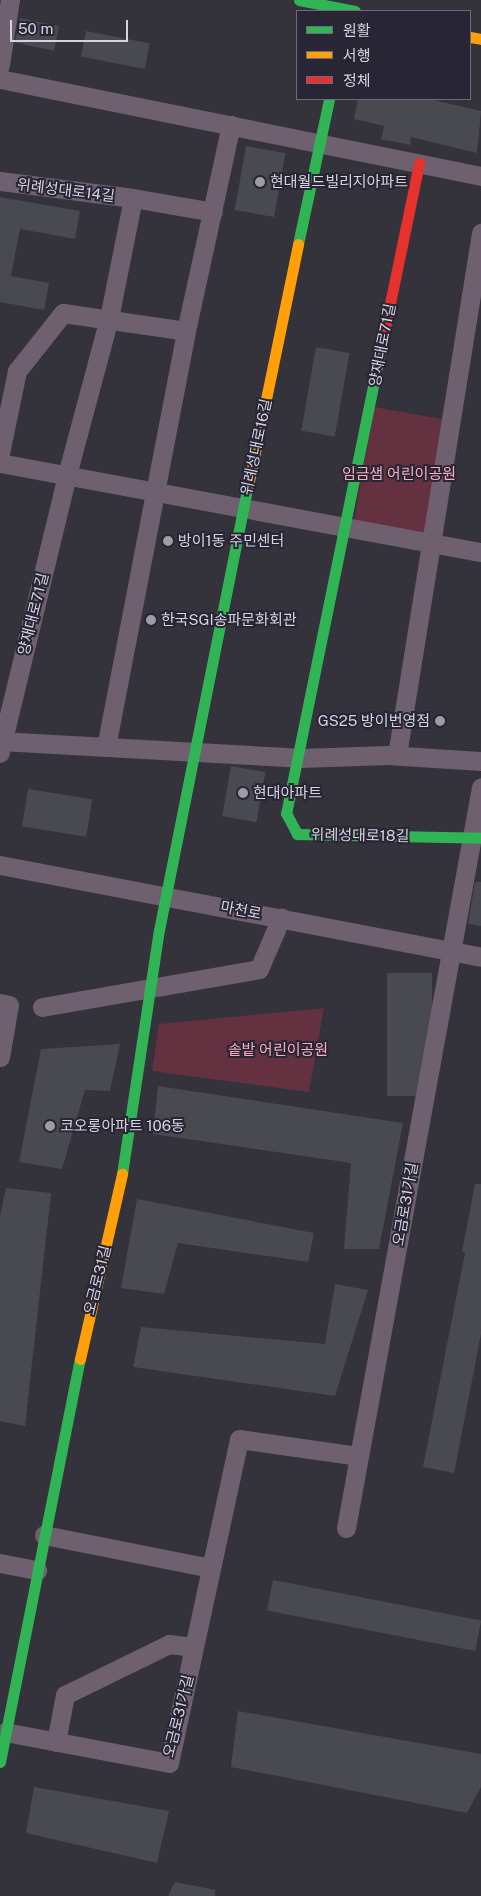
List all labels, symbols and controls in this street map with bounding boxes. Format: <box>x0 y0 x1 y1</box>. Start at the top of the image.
scale bar <box>12 10 130 42</box>
legend <box>296 10 471 100</box>
text: 50 m <box>18 20 53 37</box>
text: 원활 <box>343 22 371 39</box>
text: 서행 <box>343 47 371 64</box>
text: 정체 <box>343 72 371 89</box>
place label: 현대월드빌리지아파트 <box>270 173 408 191</box>
street label: 위례성대로14길 <box>16 175 116 205</box>
marker: 현대월드빌리지아파트 <box>254 176 266 188</box>
street label: 양재대로71길 <box>365 302 399 388</box>
street label: 위례성대로16길 <box>237 397 275 497</box>
park label: 임금샘 어린이공원 <box>342 465 456 483</box>
place label: 방이1동 주민센터 <box>178 532 284 550</box>
marker: 방이1동 주민센터 <box>162 535 174 547</box>
street label: 양재대로71길 <box>14 571 52 657</box>
place label: 한국SGI송파문화회관 <box>161 611 296 629</box>
marker: 한국SGI송파문화회관 <box>145 614 157 626</box>
place label: GS25 방이번영점 <box>318 712 430 730</box>
marker: GS25 방이번영점 <box>434 715 446 727</box>
place label: 현대아파트 <box>253 784 322 802</box>
marker: 현대아파트 <box>237 787 249 799</box>
street label: 위례성대로18길 <box>311 825 409 845</box>
street label: 마천로 <box>219 897 263 923</box>
park label: 솥밭 어린이공원 <box>228 1041 328 1059</box>
place label: 코오롱아파트 106동 <box>60 1117 185 1135</box>
marker: 코오롱아파트 106동 <box>44 1120 56 1132</box>
street label: 오금로31가길 <box>389 1161 421 1247</box>
street label: 오금로31길 <box>80 1243 114 1317</box>
street label: 오금로31가길 <box>159 1673 197 1759</box>

